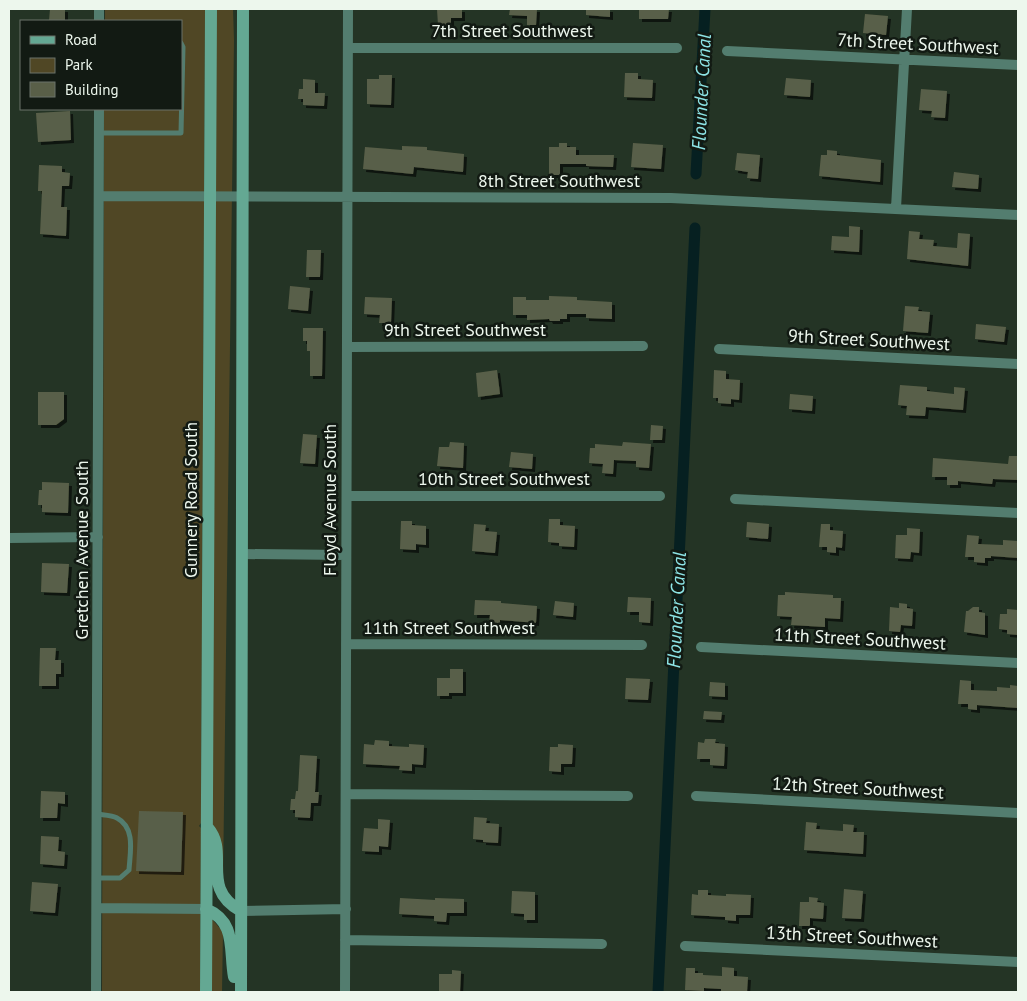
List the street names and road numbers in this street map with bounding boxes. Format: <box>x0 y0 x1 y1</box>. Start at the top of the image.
street label: 7th Street Southwest <box>431 19 593 42</box>
street label: 7th Street Southwest <box>837 28 999 59</box>
street label: 8th Street Southwest <box>478 169 640 192</box>
street label: 9th Street Southwest <box>384 318 546 341</box>
street label: 9th Street Southwest <box>788 324 951 355</box>
street label: Gunnery Road South <box>179 422 202 578</box>
street label: Floyd Avenue South <box>318 424 341 576</box>
street label: Gretchen Avenue South <box>70 460 93 640</box>
street label: 10th Street Southwest <box>418 467 590 490</box>
street label: 11th Street Southwest <box>363 616 535 639</box>
street label: 11th Street Southwest <box>774 623 946 654</box>
street label: 12th Street Southwest <box>772 772 944 803</box>
street label: 13th Street Southwest <box>766 921 938 952</box>

